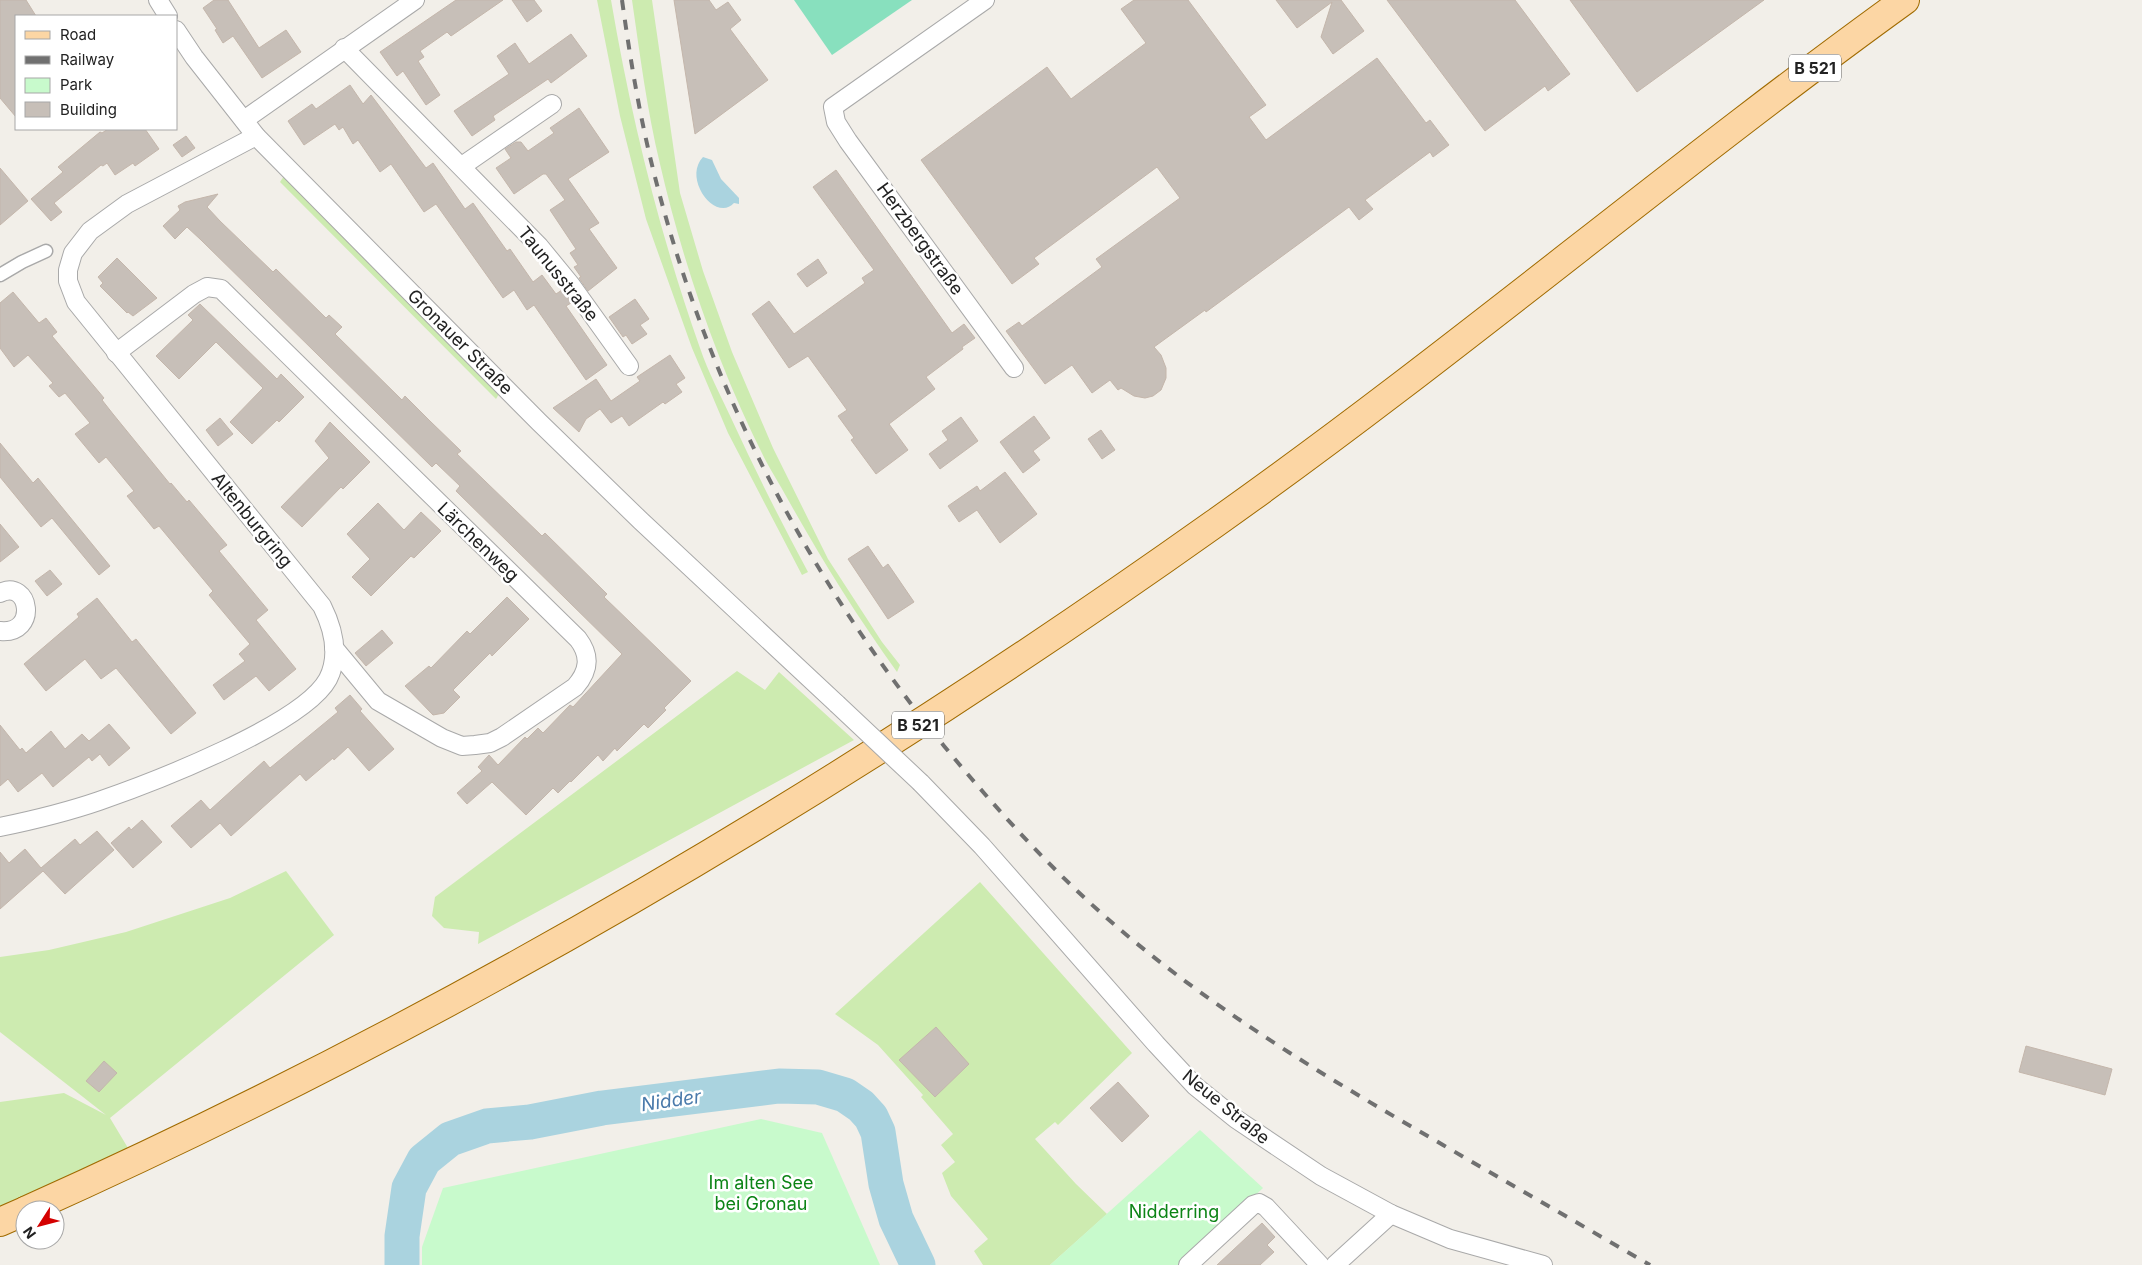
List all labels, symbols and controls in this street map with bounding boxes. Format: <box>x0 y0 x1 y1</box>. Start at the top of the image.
legend <box>15 15 178 130</box>
text: Road <box>60 25 96 44</box>
text: Railway <box>60 50 115 69</box>
road number: B 521 <box>1789 54 1841 82</box>
text: Park <box>60 75 93 94</box>
text: Building <box>60 100 117 119</box>
street label: Herzbergstraße <box>873 179 968 299</box>
street label: Taunusstraße <box>514 222 603 325</box>
street label: Gronauer Straße <box>403 285 517 399</box>
street label: Altenburgring <box>208 468 297 571</box>
street label: Lärchenweg <box>433 498 523 586</box>
road number: B 521 <box>892 712 944 738</box>
street label: Neue Straße <box>1178 1065 1274 1148</box>
water label: Nidder <box>640 1085 703 1116</box>
park label: Im alten See bei Gronau <box>709 1172 813 1214</box>
north arrow <box>15 1200 65 1250</box>
park label: Nidderring <box>1129 1201 1219 1222</box>
text: N <box>19 1224 39 1242</box>

